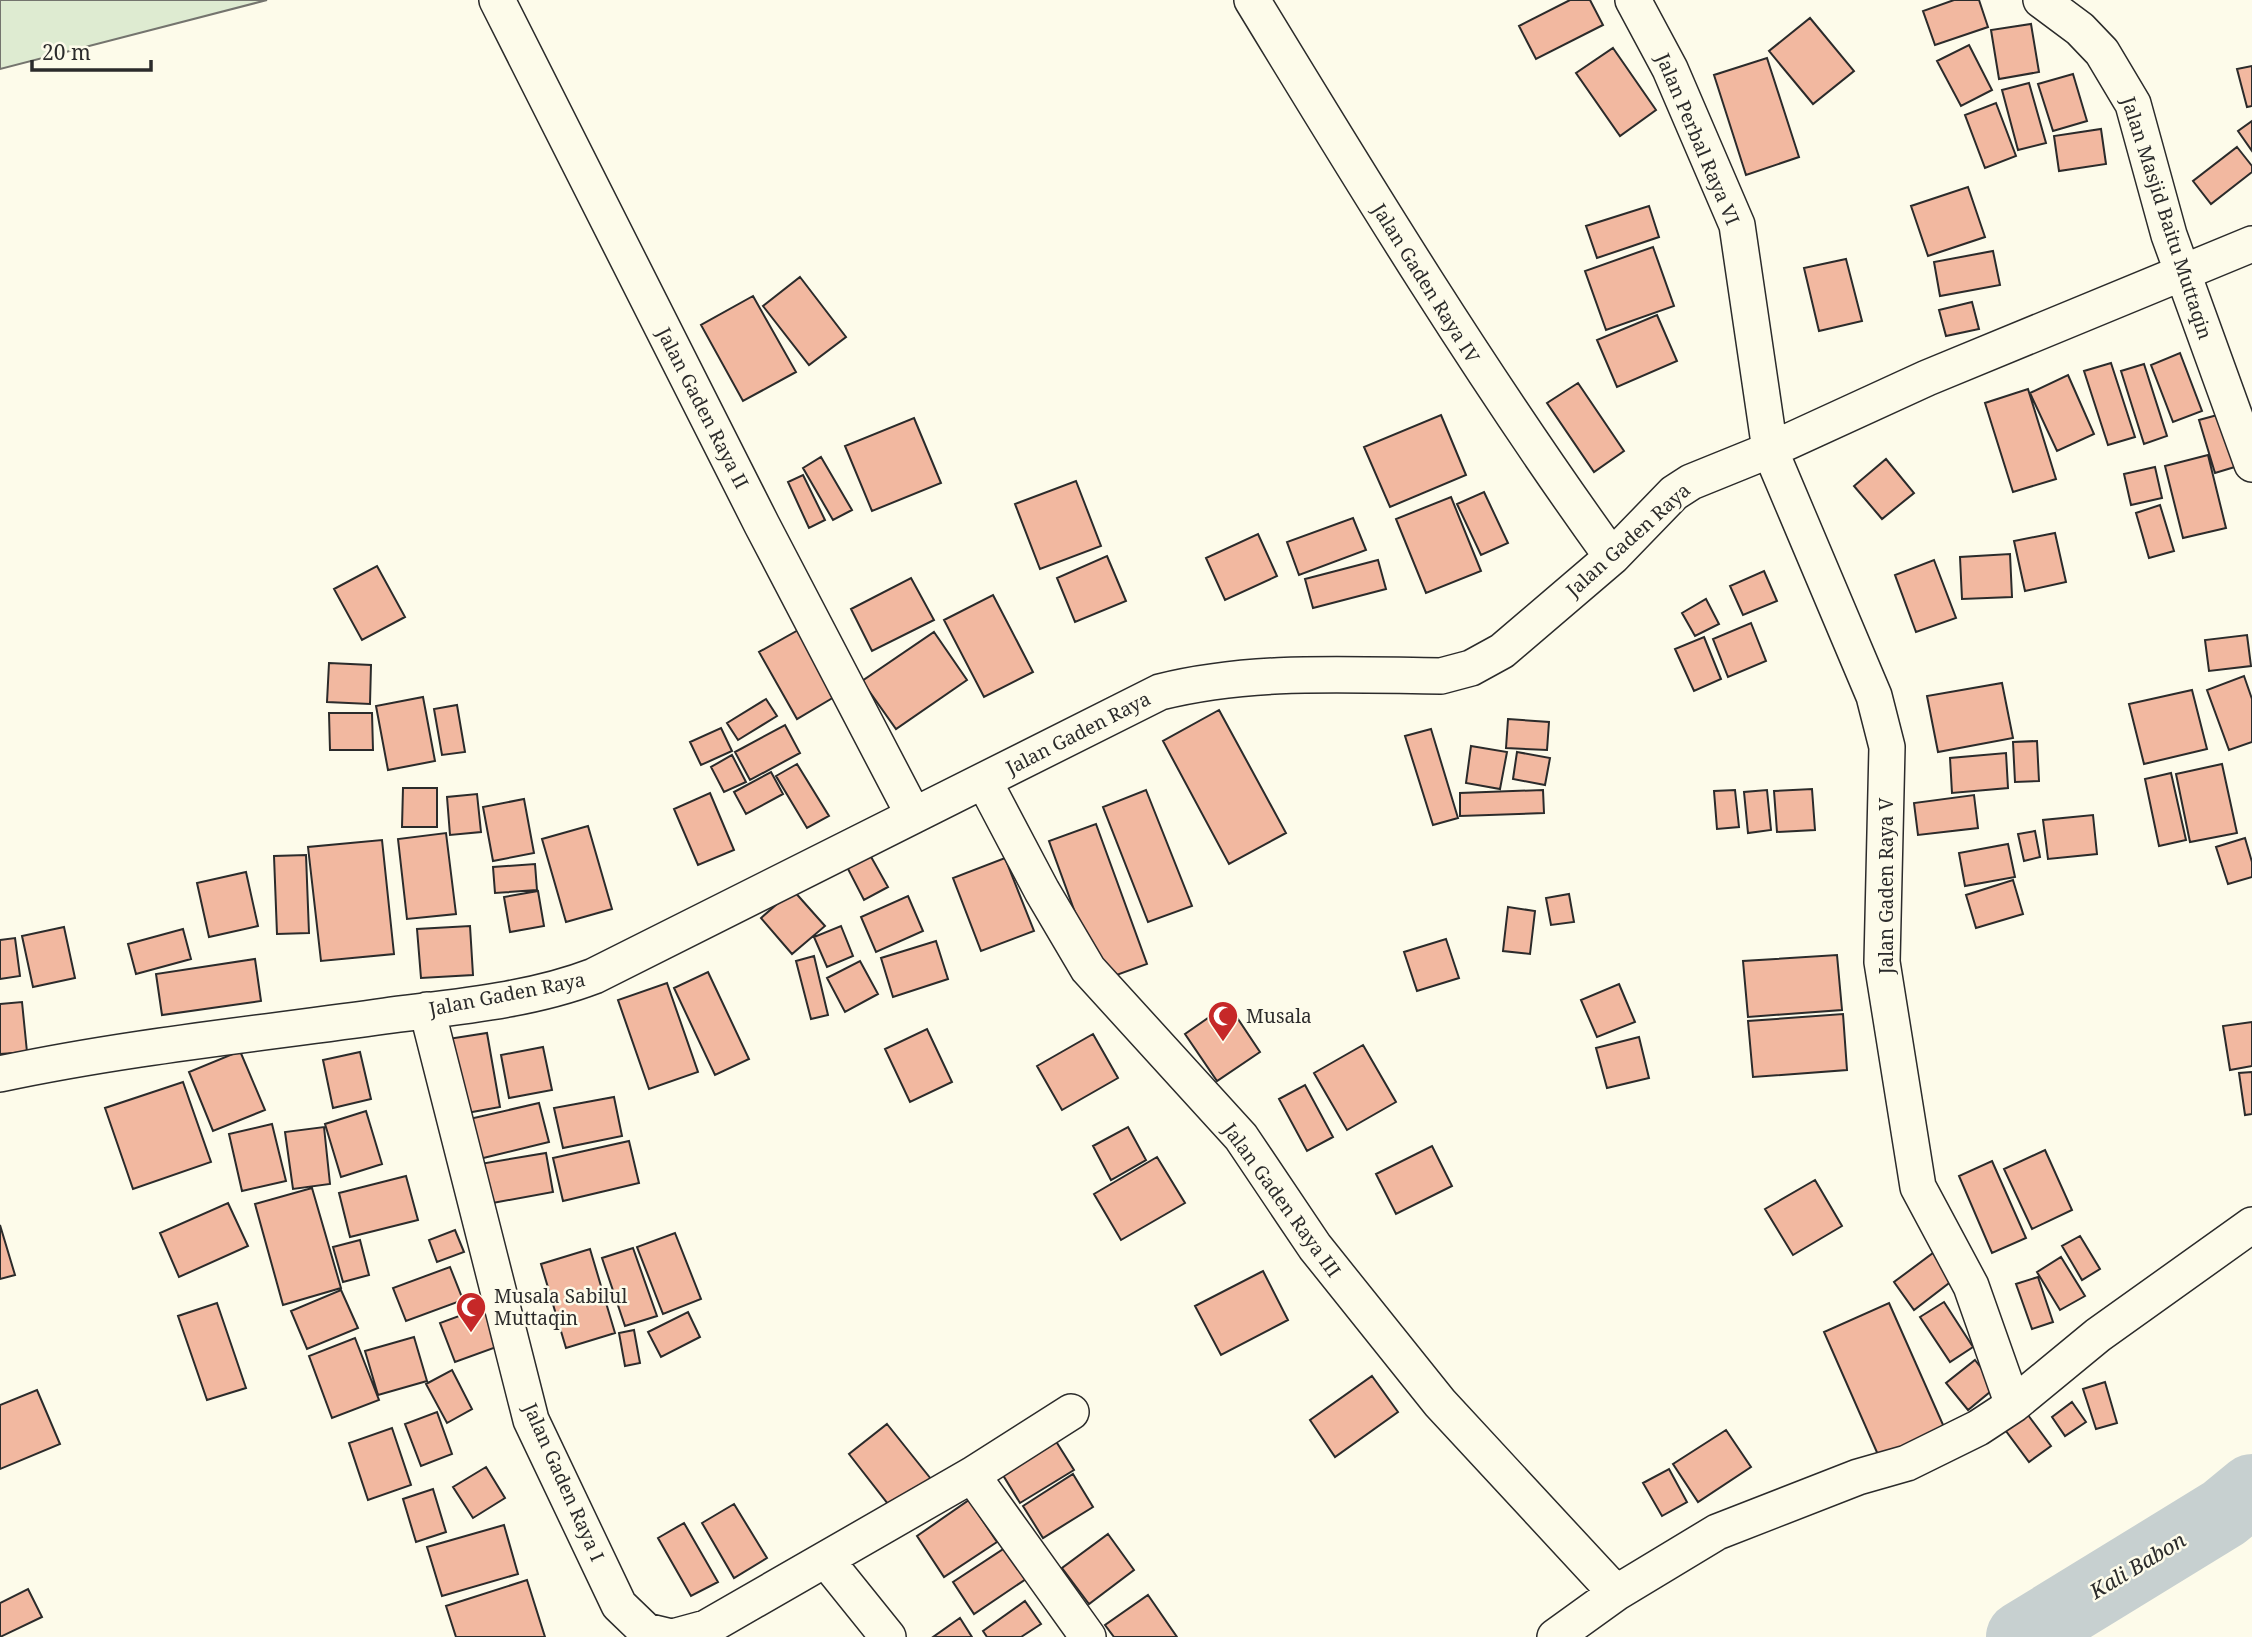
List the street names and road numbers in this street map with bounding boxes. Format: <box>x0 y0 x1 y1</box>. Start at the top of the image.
street label: Jalan Perbal Raya VI <box>1650 48 1746 229</box>
street label: Jalan Masjid Baitu Muttaqin <box>2115 92 2219 343</box>
street label: Jalan Gaden Raya IV <box>1366 197 1486 368</box>
street label: Jalan Gaden Raya II <box>651 322 755 493</box>
street label: Jalan Gaden Raya <box>1560 477 1696 603</box>
street label: Jalan Gaden Raya <box>1000 685 1155 781</box>
street label: Jalan Gaden Raya V <box>1873 798 1899 975</box>
street label: Jalan Gaden Raya <box>426 966 587 1022</box>
street label: Jalan Gaden Raya III <box>1217 1117 1347 1282</box>
street label: Jalan Gaden Raya I <box>517 1398 611 1565</box>

